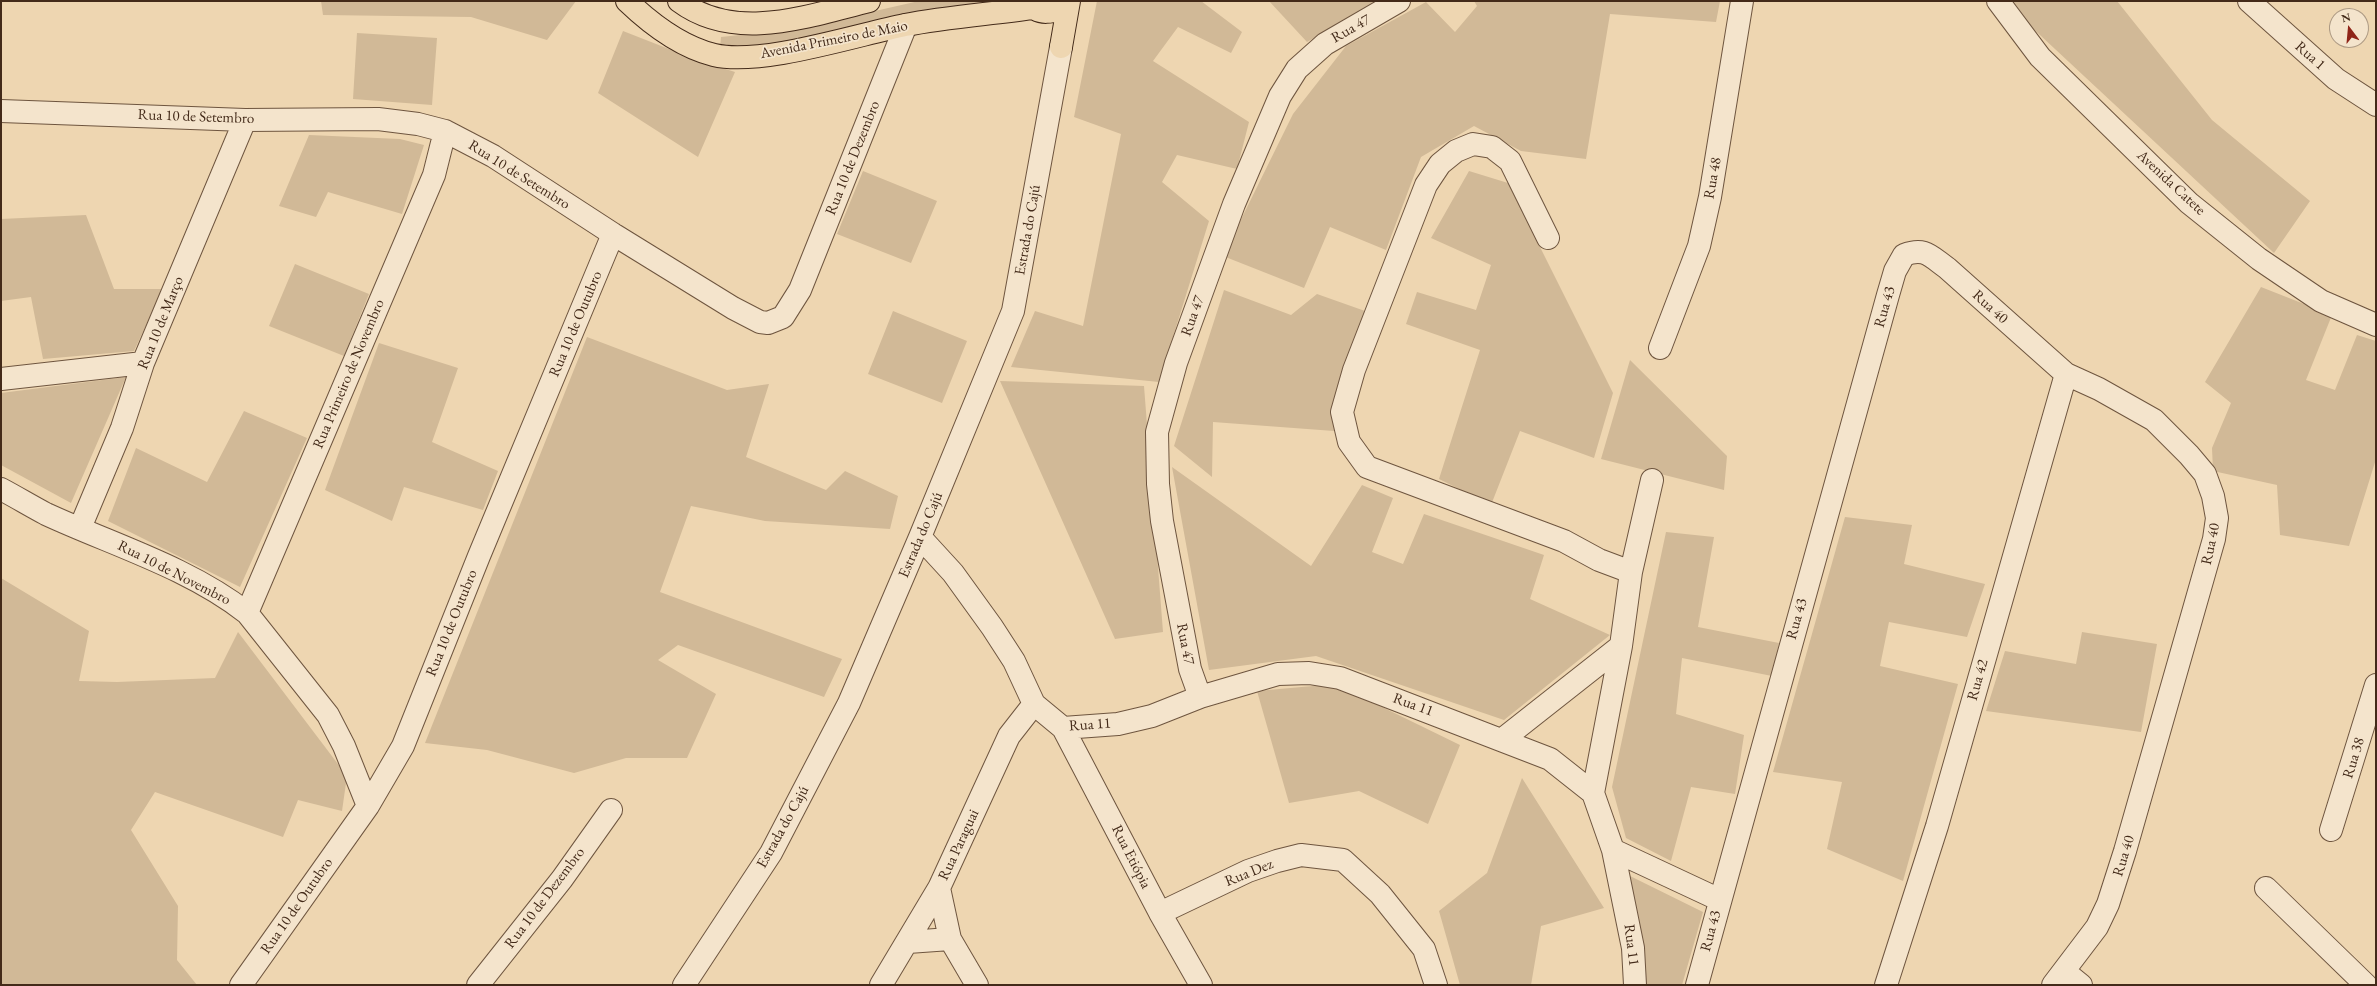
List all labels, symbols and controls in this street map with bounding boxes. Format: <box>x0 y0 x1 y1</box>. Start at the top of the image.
north arrow <box>2329 8 2369 48</box>
text: N <box>2340 9 2352 25</box>
street label: Rua 47 <box>1328 11 1374 47</box>
street label: Avenida Primeiro de Maio <box>759 17 909 63</box>
street label: Rua 1 <box>2291 38 2329 74</box>
street label: Rua 10 de Dezembro <box>822 98 884 218</box>
street label: Rua 10 de Setembro <box>137 106 255 128</box>
street label: Rua 10 de Setembro <box>465 136 573 214</box>
street label: Avenida Catete <box>2133 147 2209 219</box>
street label: Rua 48 <box>1700 156 1726 200</box>
street label: Estrada do Cajú <box>1011 183 1045 277</box>
street label: Rua 10 de Outubro <box>546 268 606 380</box>
street label: Rua 10 de Março <box>134 274 188 372</box>
street label: Rua 43 <box>1871 284 1899 330</box>
street label: Rua 40 <box>1968 286 2012 328</box>
street label: Rua 47 <box>1177 293 1209 339</box>
street label: Rua Primeiro de Novembro <box>309 297 389 451</box>
street label: Estrada do Cajú <box>895 489 947 581</box>
street label: Rua 40 <box>2198 522 2224 566</box>
street label: Rua 10 de Novembro <box>115 537 233 609</box>
street label: Rua 10 de Outubro <box>422 567 482 679</box>
street label: Rua 43 <box>1783 596 1811 642</box>
street label: Rua 47 <box>1172 622 1198 666</box>
street label: Rua 42 <box>1964 657 1992 703</box>
street label: Rua 11 <box>1390 689 1436 721</box>
street label: Rua 11 <box>1068 715 1112 735</box>
street label: Rua 38 <box>2339 735 2369 781</box>
street label: Estrada do Cajú <box>753 783 813 871</box>
street label: Rua Paraguai <box>935 807 983 883</box>
street label: Rua Etiópia <box>1107 822 1155 892</box>
street label: Rua 40 <box>2109 833 2139 879</box>
street label: Rua 10 de Dezembro <box>501 844 589 952</box>
street label: Rua 10 de Outubro <box>257 854 337 958</box>
street label: Rua Dez <box>1222 855 1276 891</box>
street label: Rua 43 <box>1697 908 1725 954</box>
street label: Rua 11 <box>1620 923 1642 967</box>

